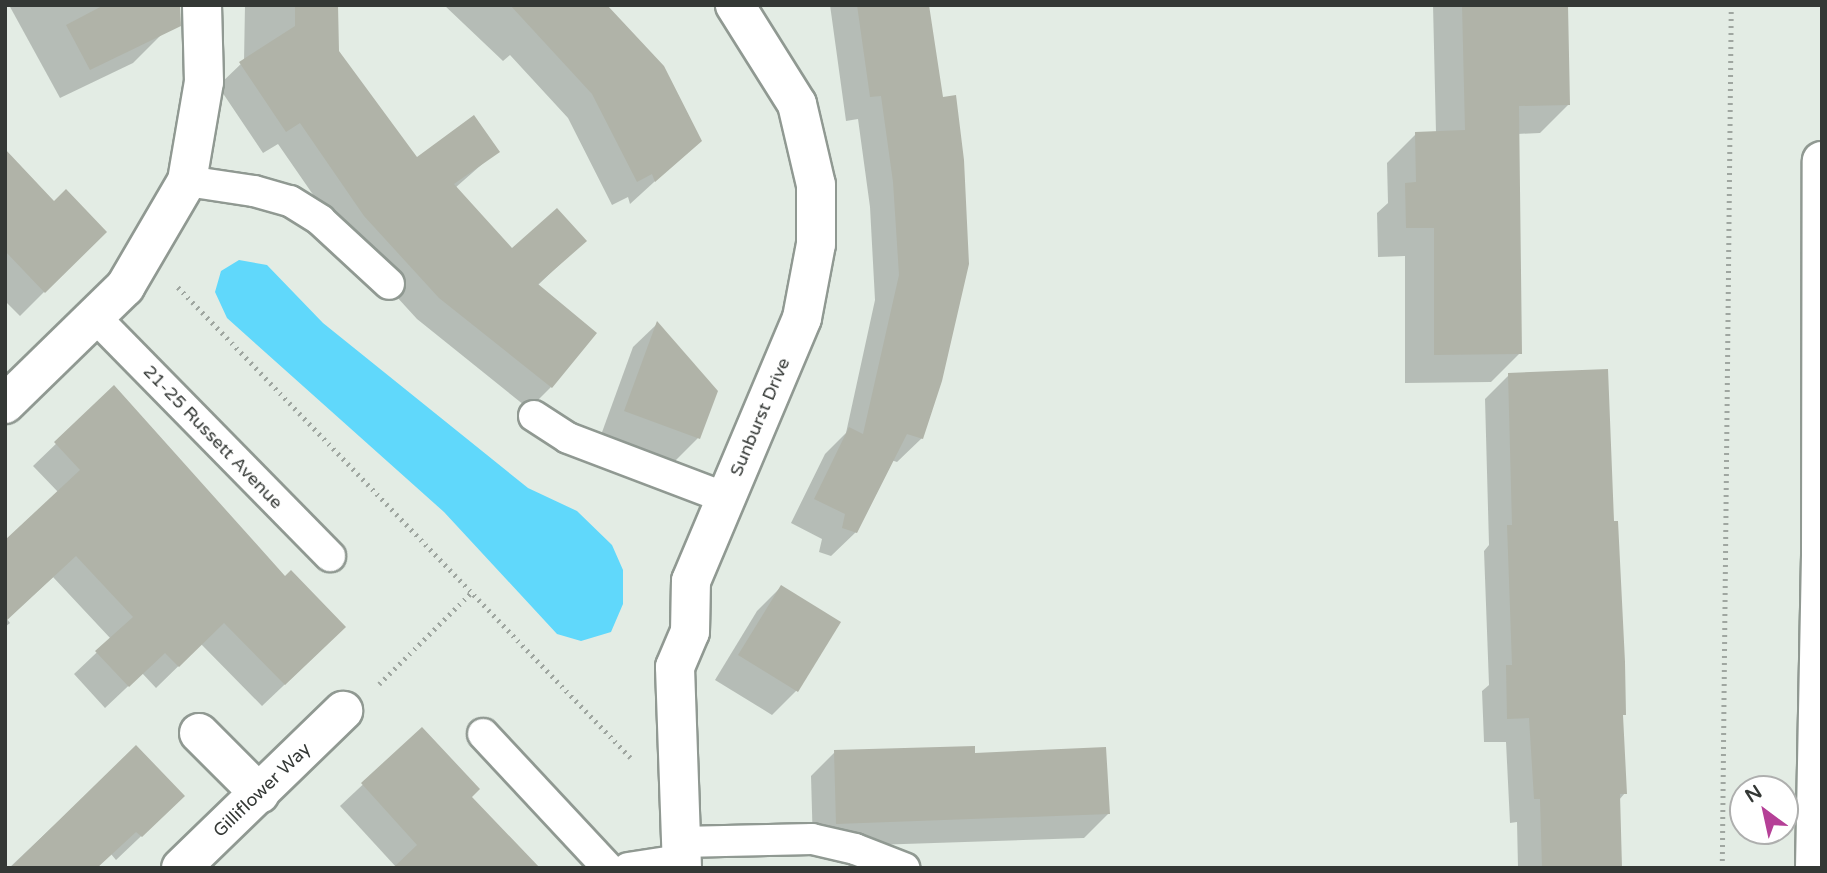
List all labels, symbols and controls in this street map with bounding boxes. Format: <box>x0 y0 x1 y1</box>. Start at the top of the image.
street label: Sunburst Drive <box>725 355 795 479</box>
street label: 21-25 Russett Avenue <box>139 361 287 513</box>
street label: Gilliflower Way <box>209 738 315 842</box>
north arrow <box>1729 775 1799 845</box>
text: N <box>1741 781 1766 807</box>

